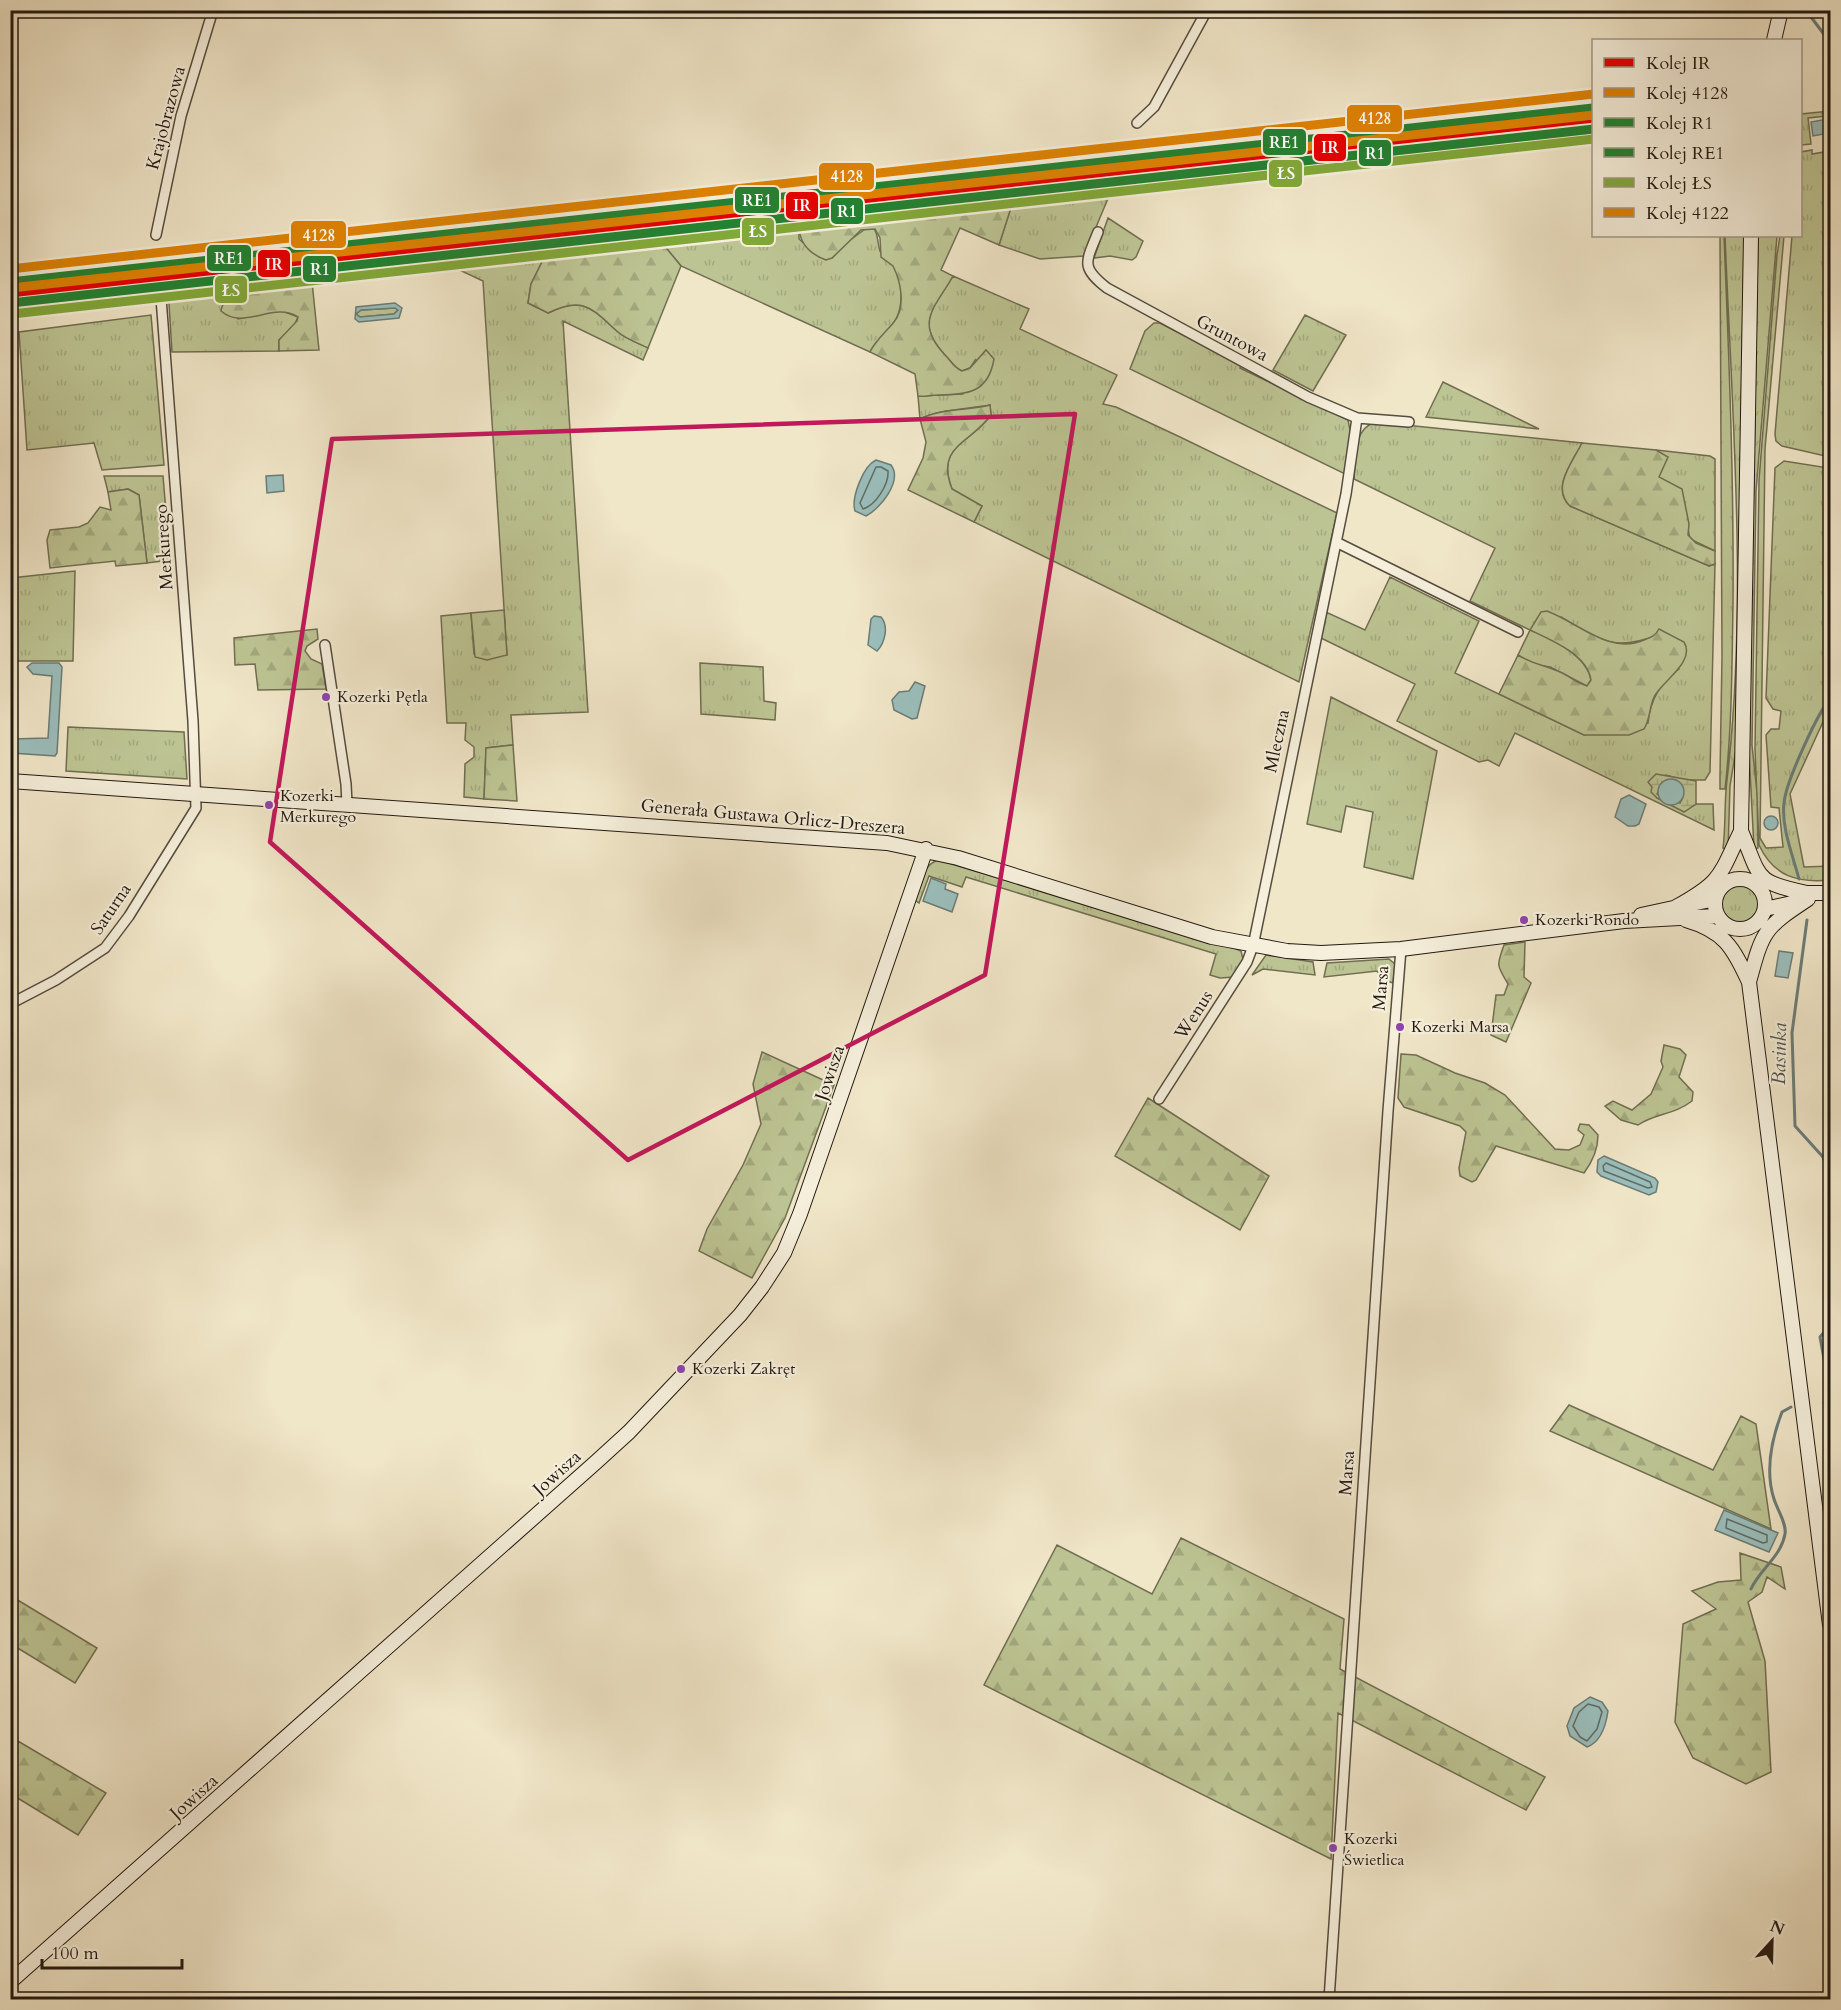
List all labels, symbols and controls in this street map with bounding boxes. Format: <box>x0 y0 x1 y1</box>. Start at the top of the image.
legend <box>1592 39 1802 237</box>
text: Kolej IR <box>1646 51 1711 76</box>
street label: Krajobrazowa <box>140 63 192 173</box>
text: Kolej 4128 <box>1646 81 1729 106</box>
line badge: 4128 <box>1346 104 1403 133</box>
text: 4128 <box>1359 108 1391 130</box>
text: Kolej R1 <box>1646 111 1713 136</box>
line badge: RE1 <box>1262 128 1307 156</box>
text: RE1 <box>1269 132 1299 154</box>
line badge: IR <box>1313 133 1347 162</box>
text: IR <box>1321 137 1339 159</box>
line badge: R1 <box>1358 139 1392 167</box>
text: Kolej RE1 <box>1646 141 1725 166</box>
text: R1 <box>1365 143 1385 165</box>
line badge: ŁS <box>1268 159 1303 188</box>
line badge: 4128 <box>818 162 875 191</box>
text: ŁS <box>1277 163 1295 185</box>
text: 4128 <box>831 166 863 188</box>
text: Kolej ŁS <box>1646 171 1712 196</box>
line badge: RE1 <box>734 186 780 214</box>
text: RE1 <box>742 190 772 212</box>
line badge: IR <box>785 191 819 220</box>
text: IR <box>793 195 811 217</box>
line badge: R1 <box>830 197 864 225</box>
text: R1 <box>837 201 857 223</box>
text: Kolej 4122 <box>1646 201 1729 226</box>
line badge: ŁS <box>741 217 775 246</box>
line badge: 4128 <box>290 220 347 249</box>
text: ŁS <box>749 221 767 243</box>
text: 4128 <box>303 225 335 247</box>
line badge: RE1 <box>206 244 252 272</box>
text: RE1 <box>214 248 244 270</box>
line badge: IR <box>257 249 291 278</box>
text: IR <box>265 254 283 276</box>
line badge: R1 <box>302 255 337 283</box>
text: R1 <box>310 259 330 281</box>
line badge: ŁS <box>214 275 248 304</box>
text: ŁS <box>222 280 240 302</box>
street label: Gruntowa <box>1191 309 1273 368</box>
street label: Merkurego <box>149 503 179 591</box>
place label: Kozerki Pętla <box>337 686 428 708</box>
marker: Kozerki Pętla <box>320 691 332 703</box>
street label: Mleczna <box>1258 707 1296 775</box>
place label: Kozerki Merkurego <box>280 785 357 828</box>
street label: Generała Gustawa Orlicz-Dreszera <box>640 793 907 841</box>
marker: Kozerki Merkurego <box>263 799 275 811</box>
street label: Saturna <box>85 878 137 940</box>
place label: Kozerki Rondo <box>1535 909 1640 931</box>
marker: Kozerki Rondo <box>1518 914 1530 926</box>
street label: Marsa <box>1367 964 1395 1012</box>
street label: Wenus <box>1168 985 1219 1045</box>
place label: Kozerki Marsa <box>1411 1016 1509 1038</box>
marker: Kozerki Marsa <box>1394 1021 1406 1033</box>
water label: Basinka <box>1765 1022 1793 1086</box>
street label: Jowisza <box>808 1042 851 1107</box>
place label: Kozerki Zakręt <box>692 1358 795 1380</box>
marker: Kozerki Zakręt <box>675 1363 687 1375</box>
street label: Jowisza <box>525 1444 587 1503</box>
street label: Marsa <box>1333 1449 1361 1496</box>
street label: Jowisza <box>162 1768 224 1827</box>
place label: Kozerki Świetlica <box>1344 1828 1405 1871</box>
marker: Kozerki Świetlica <box>1327 1842 1339 1854</box>
north arrow <box>1742 1911 1802 1971</box>
text: N <box>1767 1915 1788 1941</box>
scale bar <box>42 1932 182 1970</box>
text: 100 m <box>51 1941 99 1966</box>

